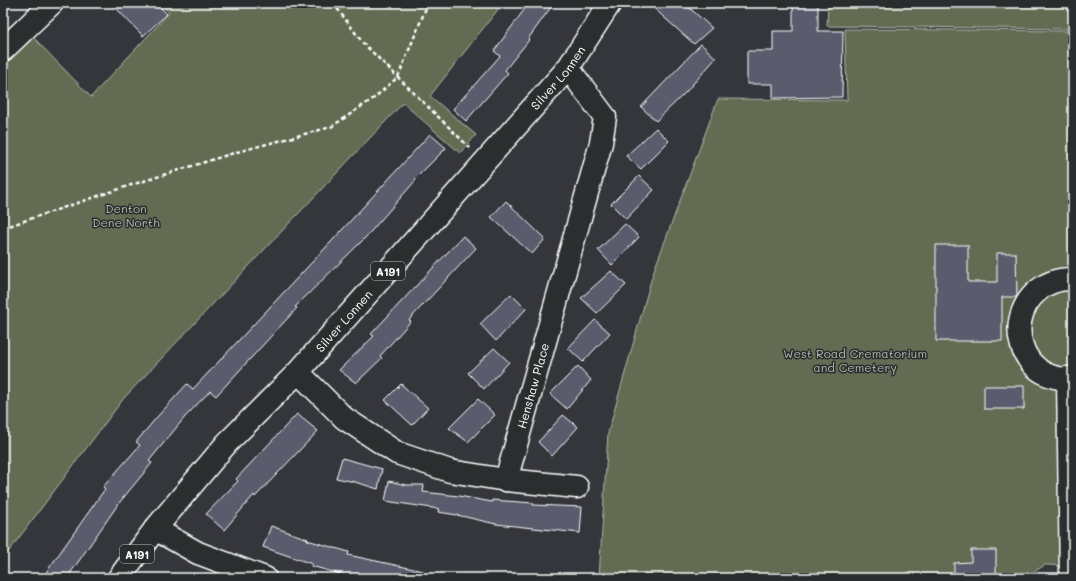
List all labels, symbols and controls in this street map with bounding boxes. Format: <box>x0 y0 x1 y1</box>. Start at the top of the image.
street label: Silver Lonnen <box>527 43 588 113</box>
park label: Denton Dene North <box>92 200 160 230</box>
road number: A191 <box>371 262 405 280</box>
street label: Silver Lonnen <box>312 286 375 355</box>
street label: Henshaw Place <box>513 341 552 430</box>
park label: West Road Crematorium and Cemetery <box>783 345 927 375</box>
road number: A191 <box>120 545 154 563</box>

